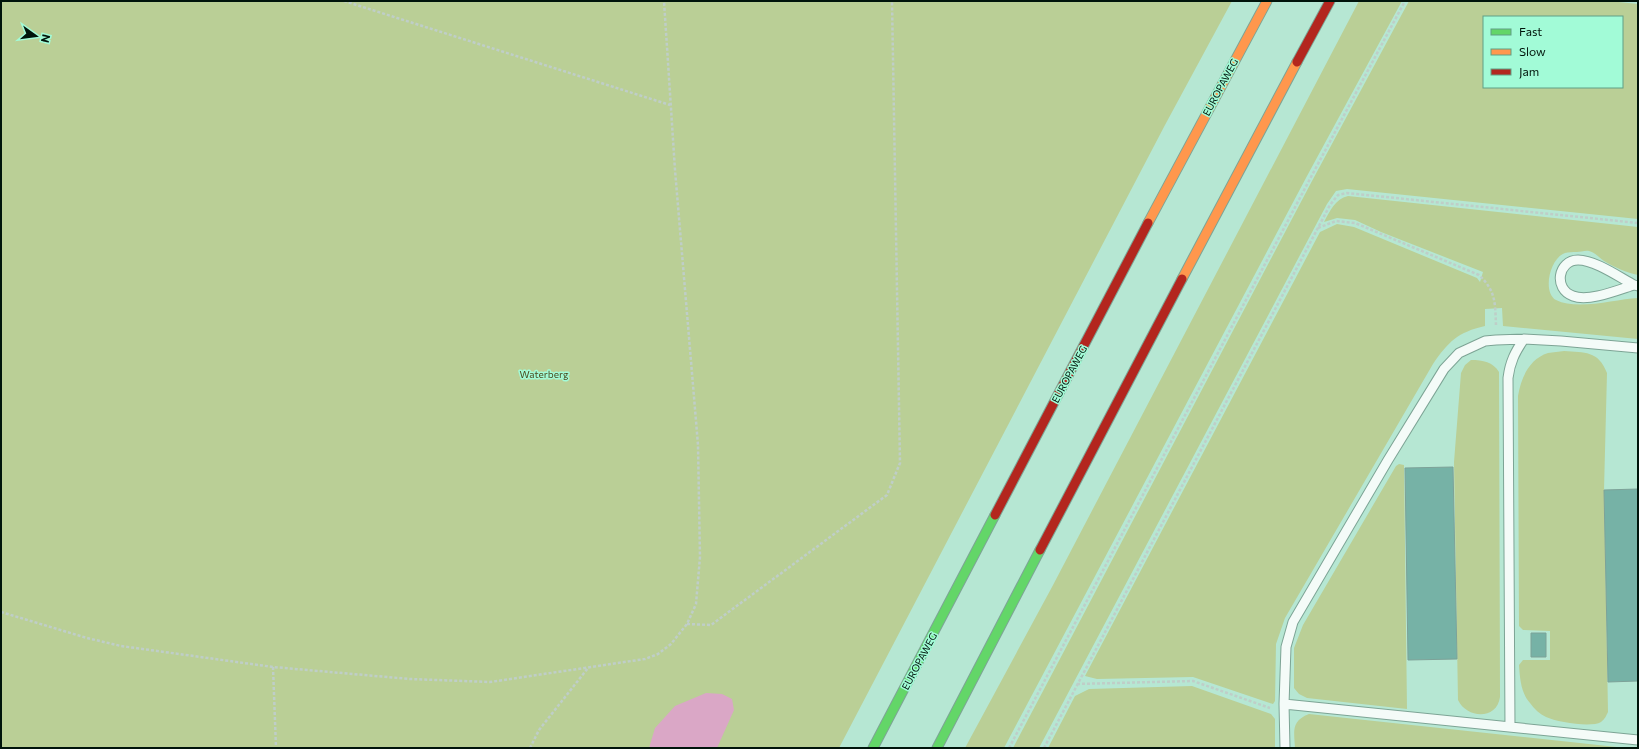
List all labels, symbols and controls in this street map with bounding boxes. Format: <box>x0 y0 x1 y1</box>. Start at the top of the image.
north arrow <box>16 16 56 56</box>
legend <box>1483 16 1623 88</box>
text: Fast <box>1519 24 1542 38</box>
text: N <box>39 33 53 44</box>
text: Slow <box>1519 44 1546 58</box>
street label: EUROPAWEG <box>1200 56 1240 118</box>
text: Jam <box>1519 64 1539 79</box>
street label: EUROPAWEG <box>1049 343 1089 405</box>
park label: Waterberg <box>520 368 569 380</box>
street label: EUROPAWEG <box>899 630 939 692</box>

